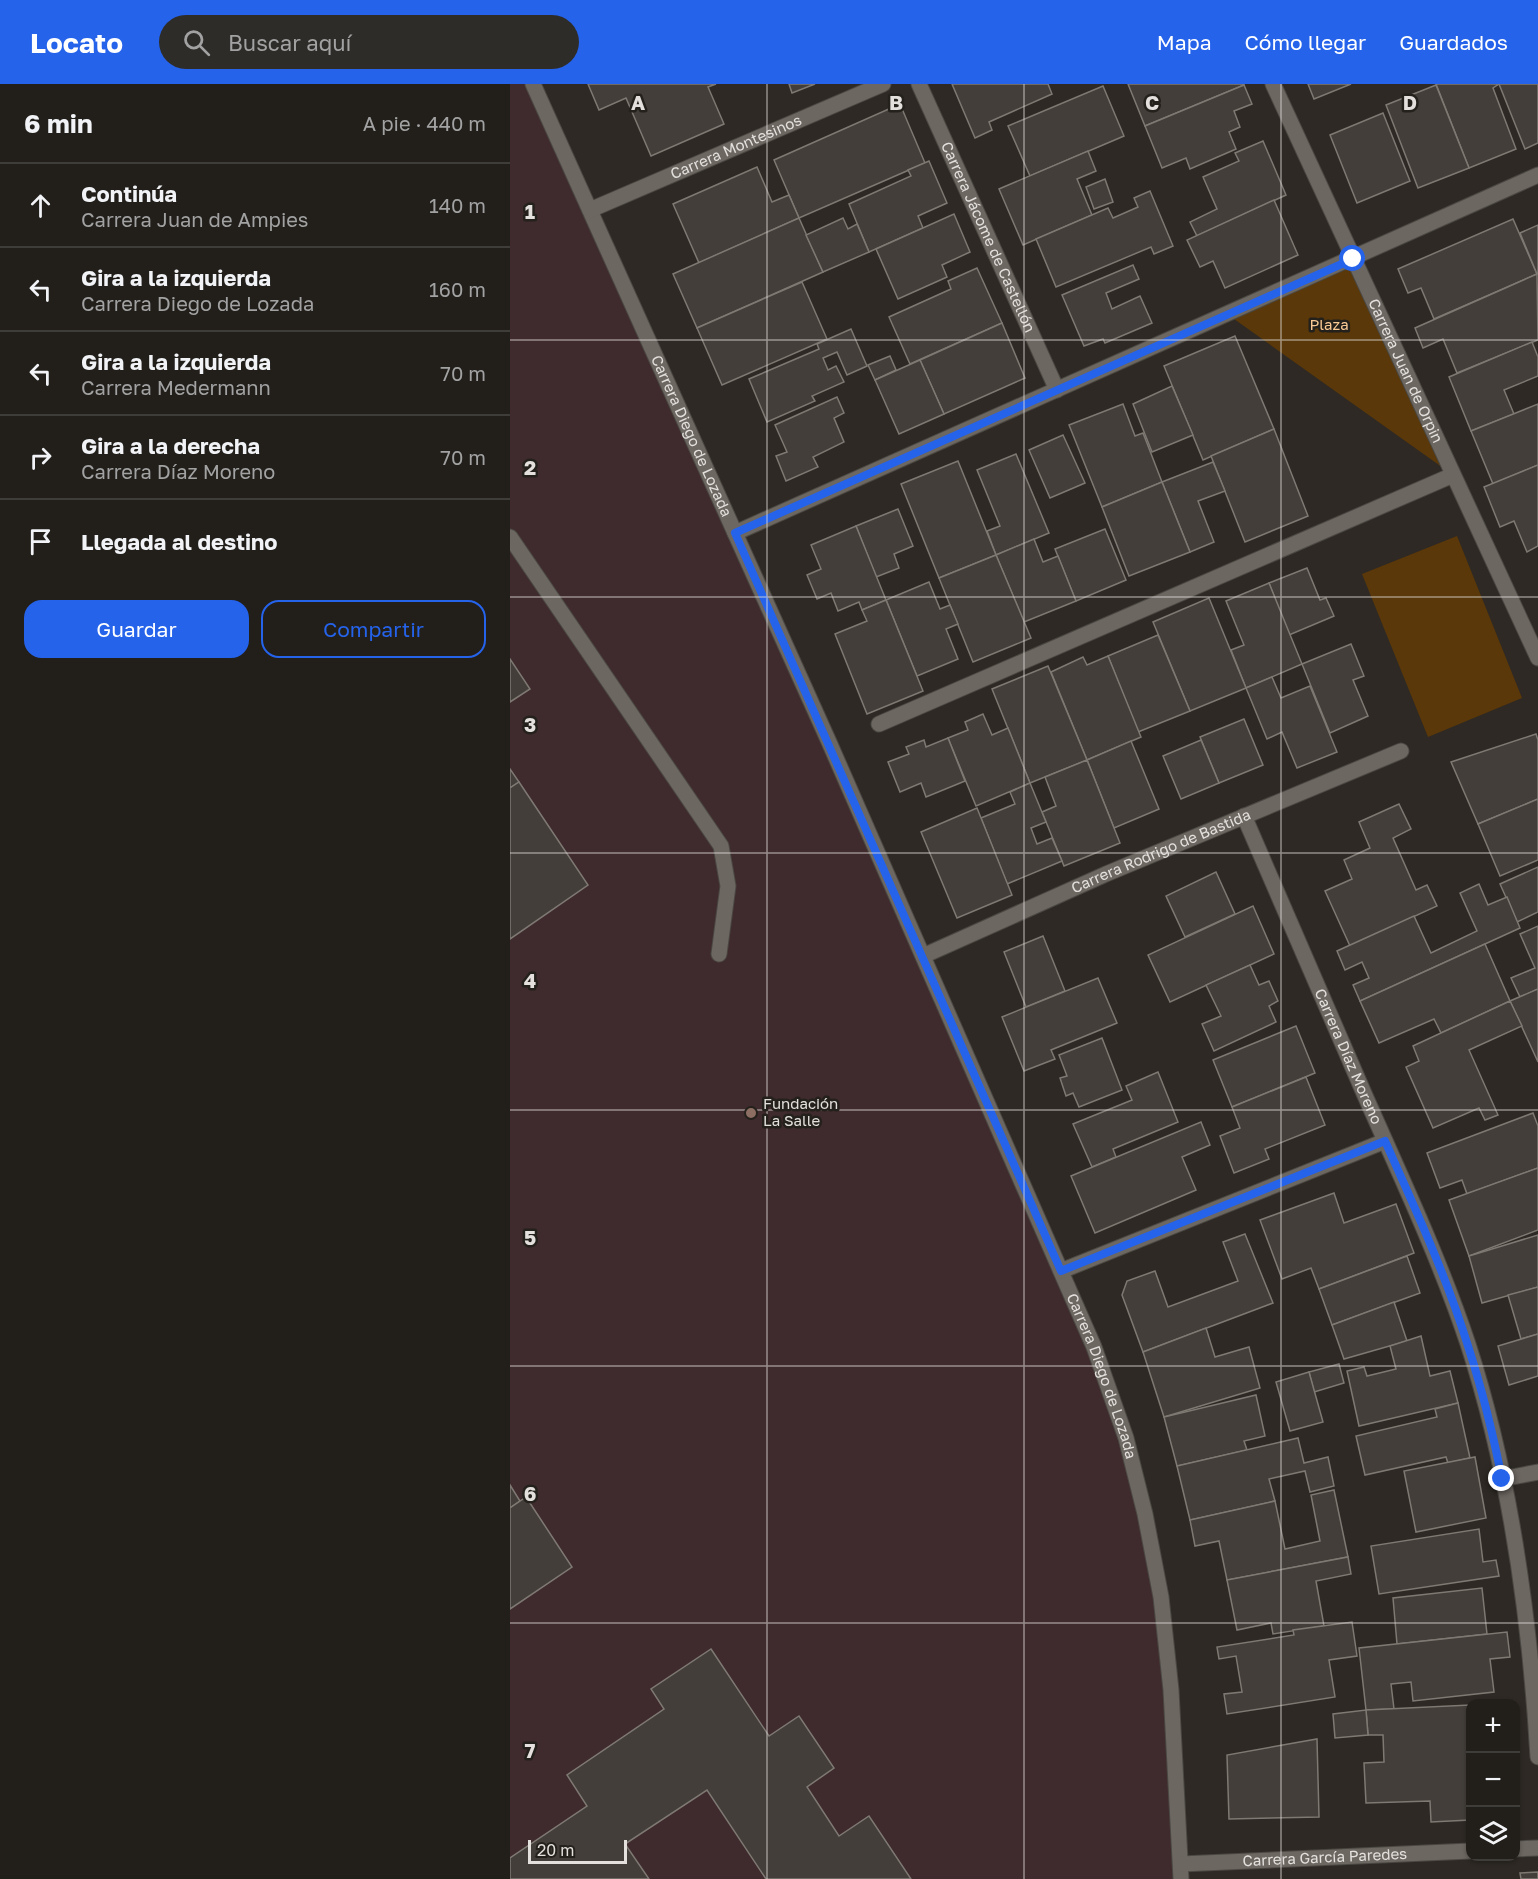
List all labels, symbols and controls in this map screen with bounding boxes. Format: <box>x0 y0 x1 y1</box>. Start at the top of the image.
search box <box>159 15 579 69</box>
text: Locato <box>30 26 123 59</box>
icon: search <box>180 26 213 59</box>
text: Buscar aquí <box>228 29 352 56</box>
text: Mapa <box>1157 29 1212 55</box>
text: Cómo llegar <box>1245 29 1366 55</box>
text: Guardados <box>1399 29 1508 55</box>
text: A <box>631 90 645 114</box>
text: B <box>889 90 903 114</box>
text: C <box>1145 90 1159 114</box>
text: D <box>1403 90 1417 114</box>
text: 6 min <box>24 108 93 139</box>
street label: Carrera Montesinos <box>667 110 804 182</box>
text: A pie · 440 m <box>363 111 486 135</box>
street label: Carrera Jácome de Castellón <box>938 138 1040 335</box>
text: Continúa <box>81 180 177 207</box>
icon: ahead <box>24 189 57 222</box>
text: 140 m <box>429 193 486 217</box>
text: 1 <box>525 199 535 223</box>
text: Carrera Juan de Ampies <box>81 207 308 231</box>
route start <box>1339 245 1365 271</box>
text: Gira a la izquierda <box>81 264 271 291</box>
icon: left <box>24 273 57 306</box>
text: 160 m <box>429 277 486 301</box>
text: Carrera Diego de Lozada <box>81 291 314 315</box>
street label: Carrera Juan de Orpin <box>1365 295 1447 446</box>
park label: Plaza <box>1309 315 1349 333</box>
text: Gira a la izquierda <box>81 348 271 375</box>
street label: Carrera Diego de Lozada <box>648 352 736 519</box>
icon: left <box>24 357 57 390</box>
text: 70 m <box>440 361 486 385</box>
text: Carrera Medermann <box>81 375 271 399</box>
text: Gira a la derecha <box>81 432 260 459</box>
icon: right <box>24 441 57 474</box>
text: 70 m <box>440 445 486 469</box>
text: 2 <box>524 455 536 479</box>
text: Carrera Díaz Moreno <box>81 459 275 483</box>
icon: arrive <box>24 525 57 558</box>
text: Llegada al destino <box>81 528 278 555</box>
button: Guardar <box>24 600 249 658</box>
button: Compartir <box>261 600 486 658</box>
text: 3 <box>524 712 536 736</box>
street label: Carrera Rodrigo de Bastida <box>1068 805 1253 896</box>
text: 4 <box>524 968 536 992</box>
street label: Carrera Díaz Moreno <box>1312 986 1387 1127</box>
place label: Fundación La Salle <box>763 1094 838 1129</box>
marker: Fundación La Salle <box>744 1106 758 1120</box>
text: 5 <box>524 1225 536 1249</box>
street label: Carrera Diego de Lozada <box>1064 1290 1141 1460</box>
route end <box>1488 1465 1514 1491</box>
text: 6 <box>524 1481 536 1505</box>
map controls <box>1466 1699 1520 1861</box>
button: + <box>1466 1699 1520 1753</box>
text: 7 <box>525 1738 536 1762</box>
button: − <box>1466 1753 1520 1807</box>
button: layers <box>1466 1807 1520 1861</box>
scale bar <box>528 1837 627 1864</box>
text: 20 m <box>537 1840 574 1860</box>
street label: Carrera García Paredes <box>1242 1844 1407 1869</box>

